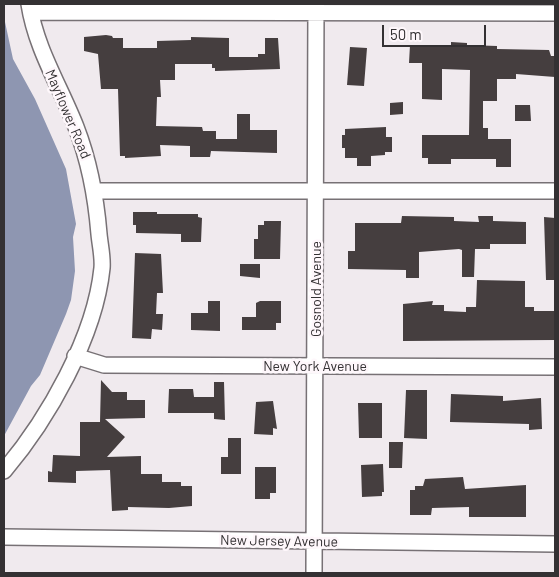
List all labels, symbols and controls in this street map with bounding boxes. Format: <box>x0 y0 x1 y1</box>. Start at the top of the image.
scale bar <box>384 15 488 47</box>
text: 50 m <box>390 25 422 43</box>
street label: Mayflower Road <box>42 67 94 161</box>
street label: Gosnold Avenue <box>308 241 324 337</box>
street label: New York Avenue <box>263 358 367 374</box>
street label: New Jersey Avenue <box>220 532 338 550</box>

